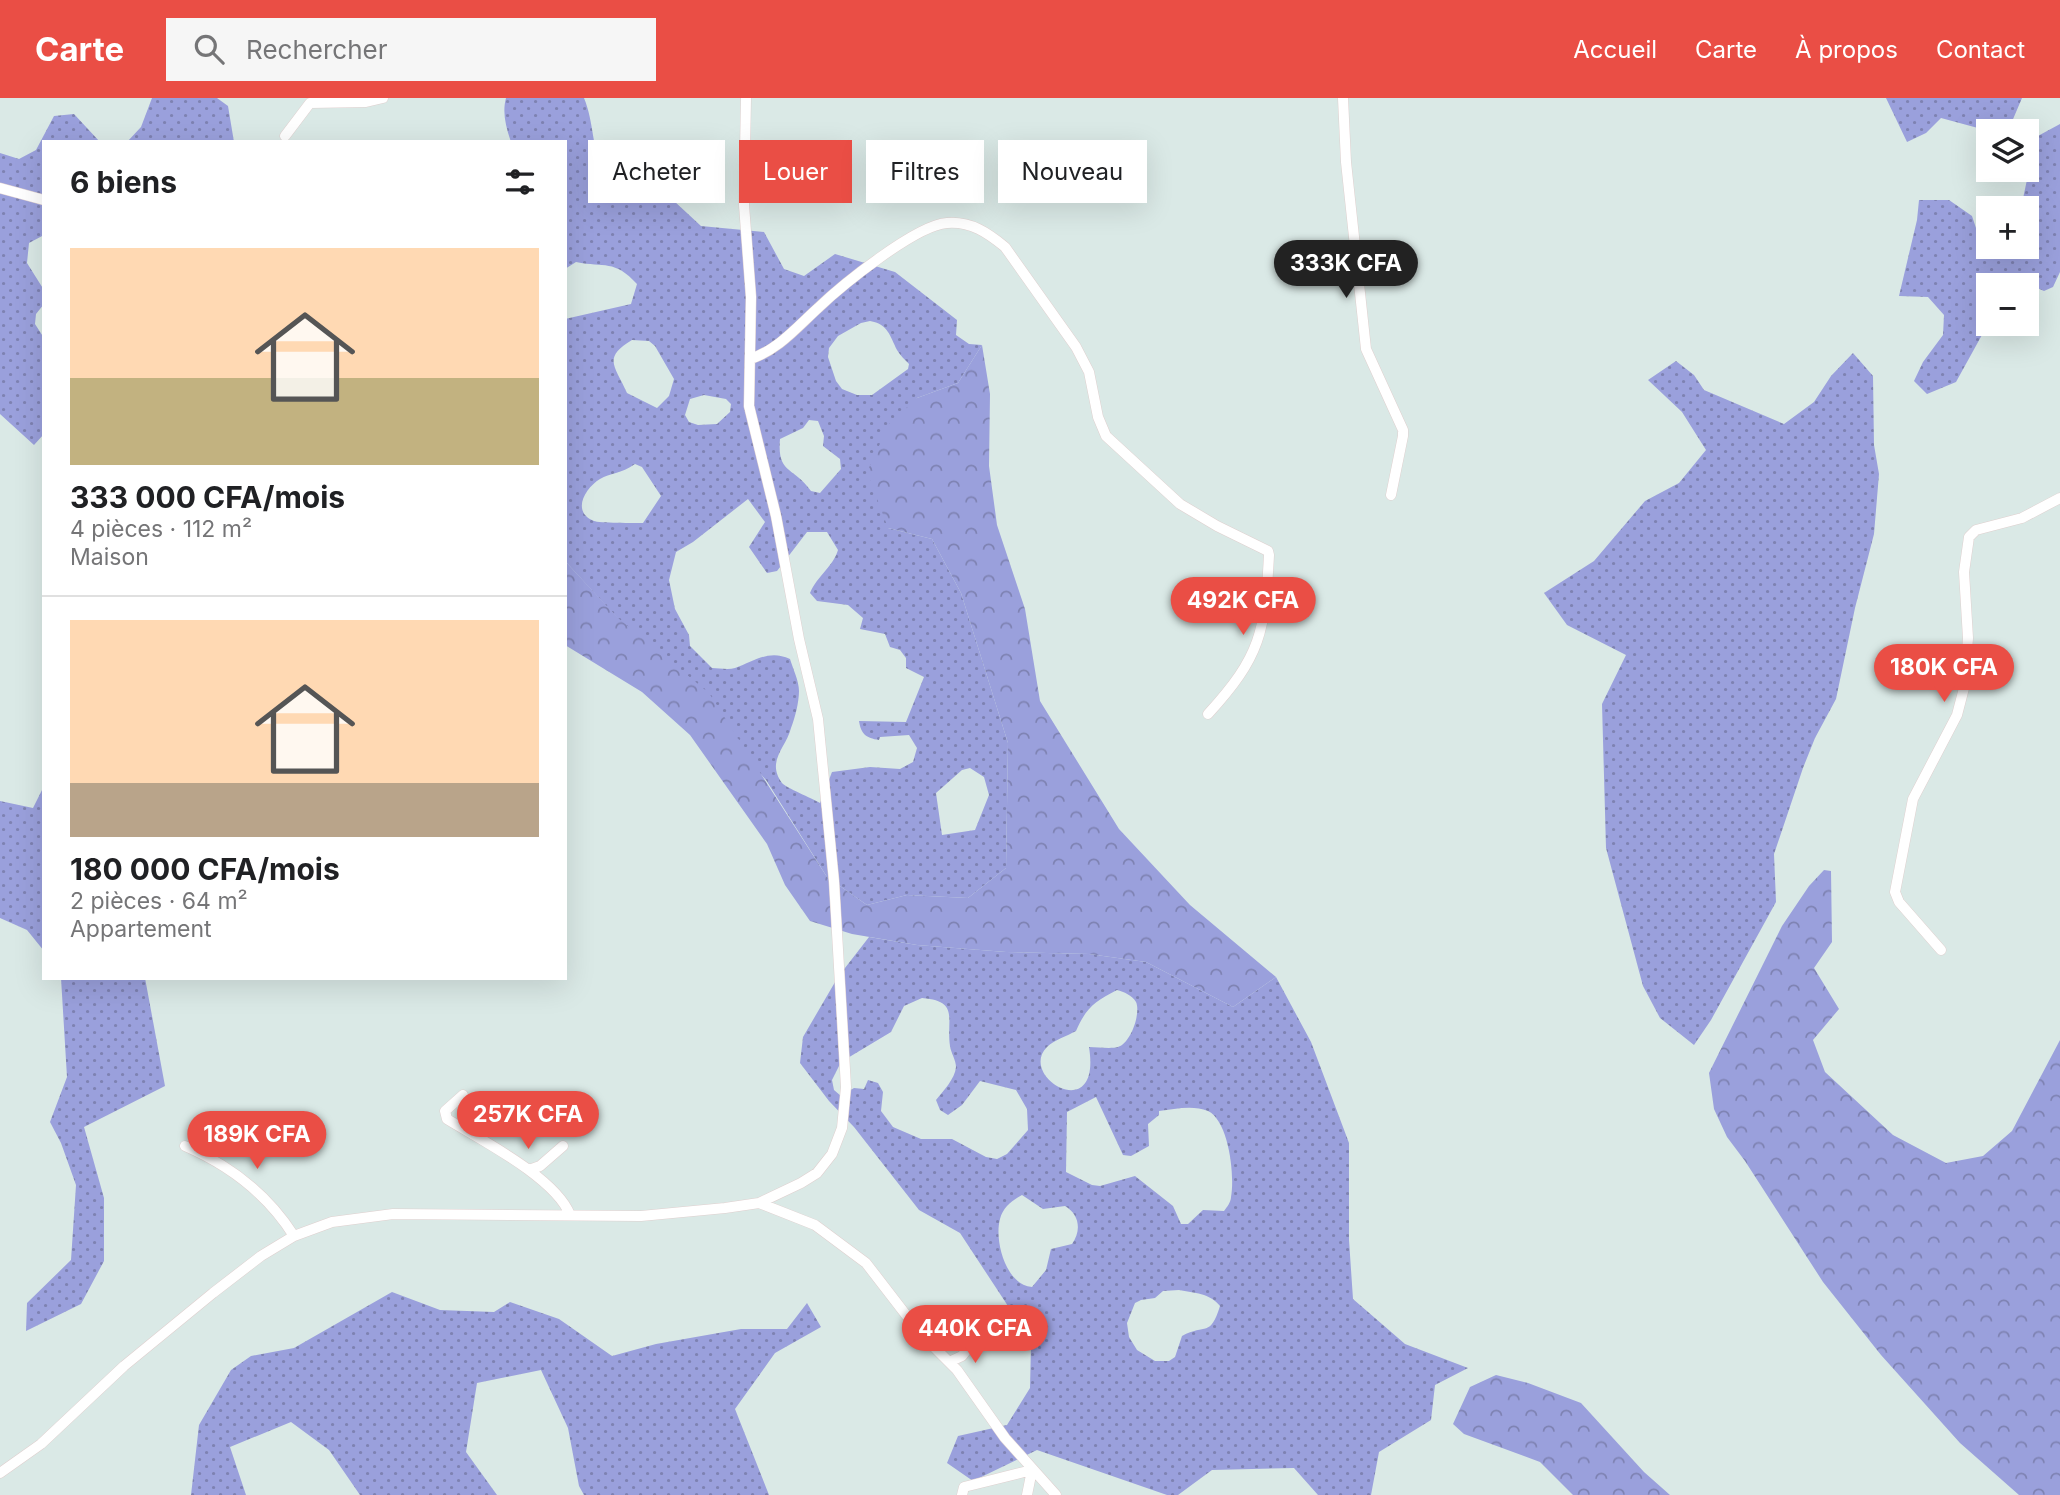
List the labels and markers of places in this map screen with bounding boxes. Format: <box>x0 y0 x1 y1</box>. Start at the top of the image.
pin: 333K CFA <box>1274 240 1418 300</box>
pin: 492K CFA <box>1171 578 1315 637</box>
pin: 180K CFA <box>1872 644 2016 704</box>
pin: 257K CFA <box>456 1091 600 1151</box>
pin: 189K CFA <box>185 1112 329 1171</box>
pin: 440K CFA <box>903 1306 1047 1365</box>

